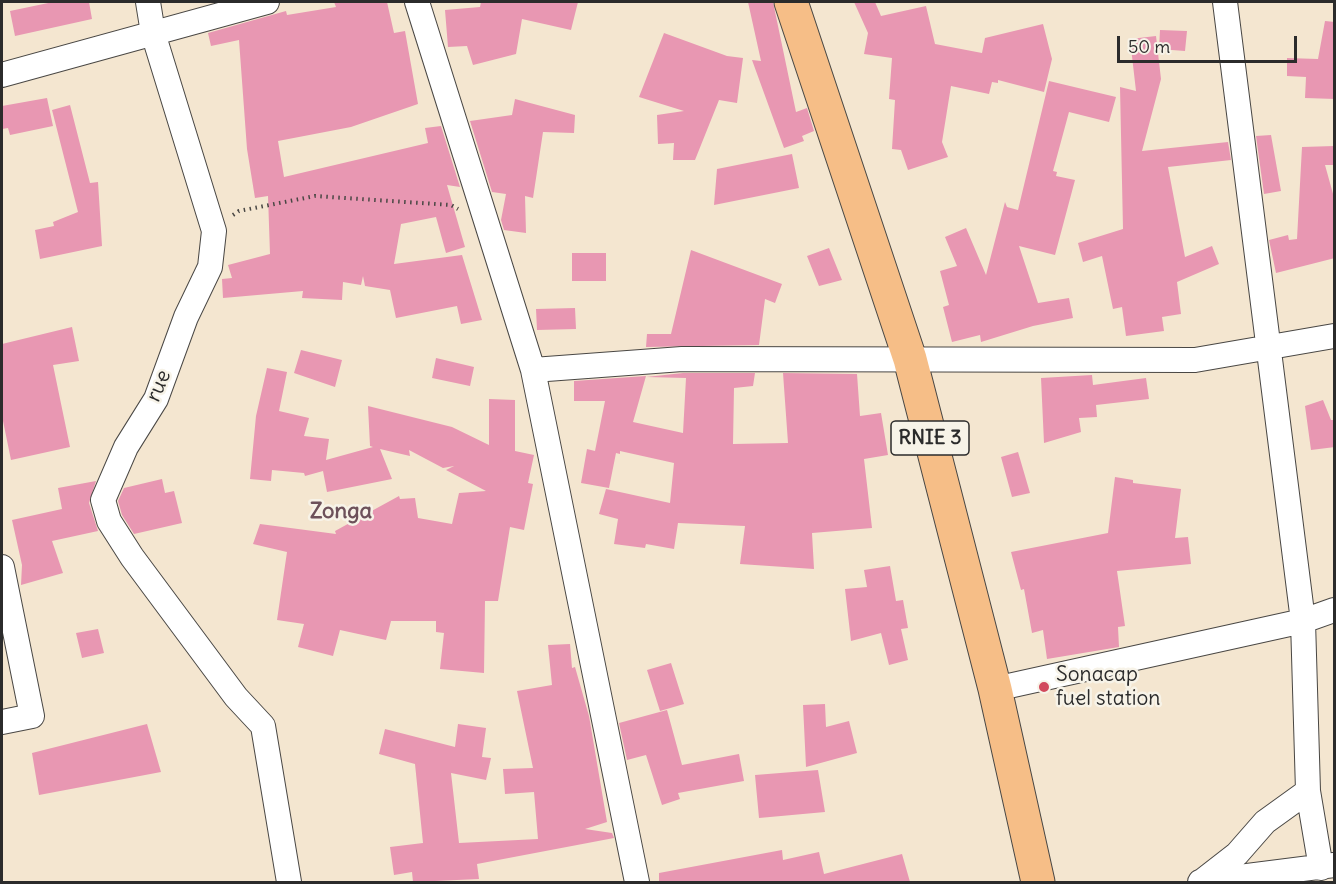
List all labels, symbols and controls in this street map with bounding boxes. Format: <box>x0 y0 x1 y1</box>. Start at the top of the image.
scale bar <box>1120 24 1300 62</box>
text: 50 m <box>1128 35 1170 58</box>
street label: rue <box>141 366 177 406</box>
road number: RNIE 3 <box>891 421 969 455</box>
district label: Zonga <box>310 499 372 525</box>
place label: Sonacap fuel station <box>1056 662 1160 712</box>
marker: Sonacap fuel station <box>1037 680 1051 694</box>

